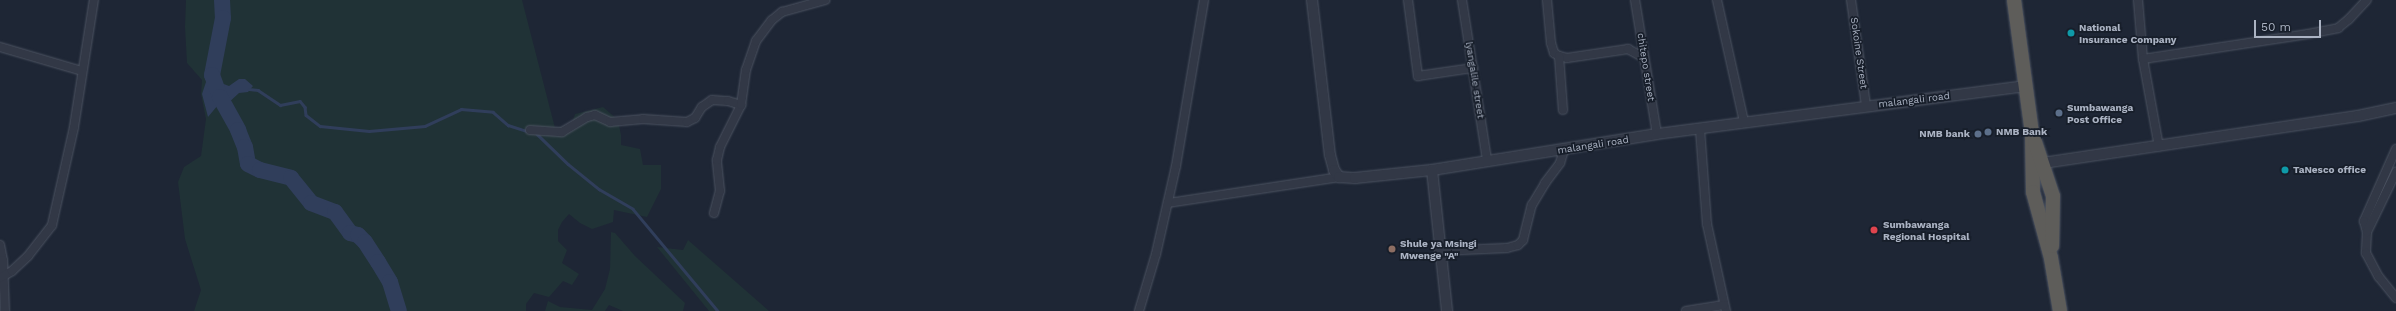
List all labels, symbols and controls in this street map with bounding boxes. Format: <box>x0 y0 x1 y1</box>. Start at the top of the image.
scale bar <box>2256 12 2323 38</box>
street label: Sokoine Street <box>1848 17 1870 89</box>
text: 50 m <box>2261 20 2291 34</box>
place label: National Insurance Company <box>2079 21 2176 44</box>
marker: National Insurance Company <box>2066 28 2076 38</box>
street label: chitepo street <box>1635 32 1657 102</box>
street label: lyangalile street <box>1463 41 1487 119</box>
street label: malangali road <box>1878 90 1950 110</box>
place label: Sumbawanga Post Office <box>2067 101 2133 124</box>
marker: Sumbawanga Post Office <box>2054 108 2064 118</box>
place label: NMB Bank <box>1996 126 2047 138</box>
marker: NMB Bank <box>1983 127 1993 137</box>
place label: NMB bank <box>1919 128 1970 140</box>
marker: NMB bank <box>1973 129 1983 139</box>
street label: malangali road <box>1556 133 1630 157</box>
place label: TaNesco office <box>2293 164 2366 176</box>
marker: TaNesco office <box>2280 165 2290 175</box>
place label: Sumbawanga Regional Hospital <box>1883 218 1970 242</box>
marker: Sumbawanga Regional Hospital <box>1868 224 1880 236</box>
place label: Shule ya Msingi Mwenge "A" <box>1400 237 1477 260</box>
marker: Shule ya Msingi Mwenge "A" <box>1387 244 1397 254</box>

